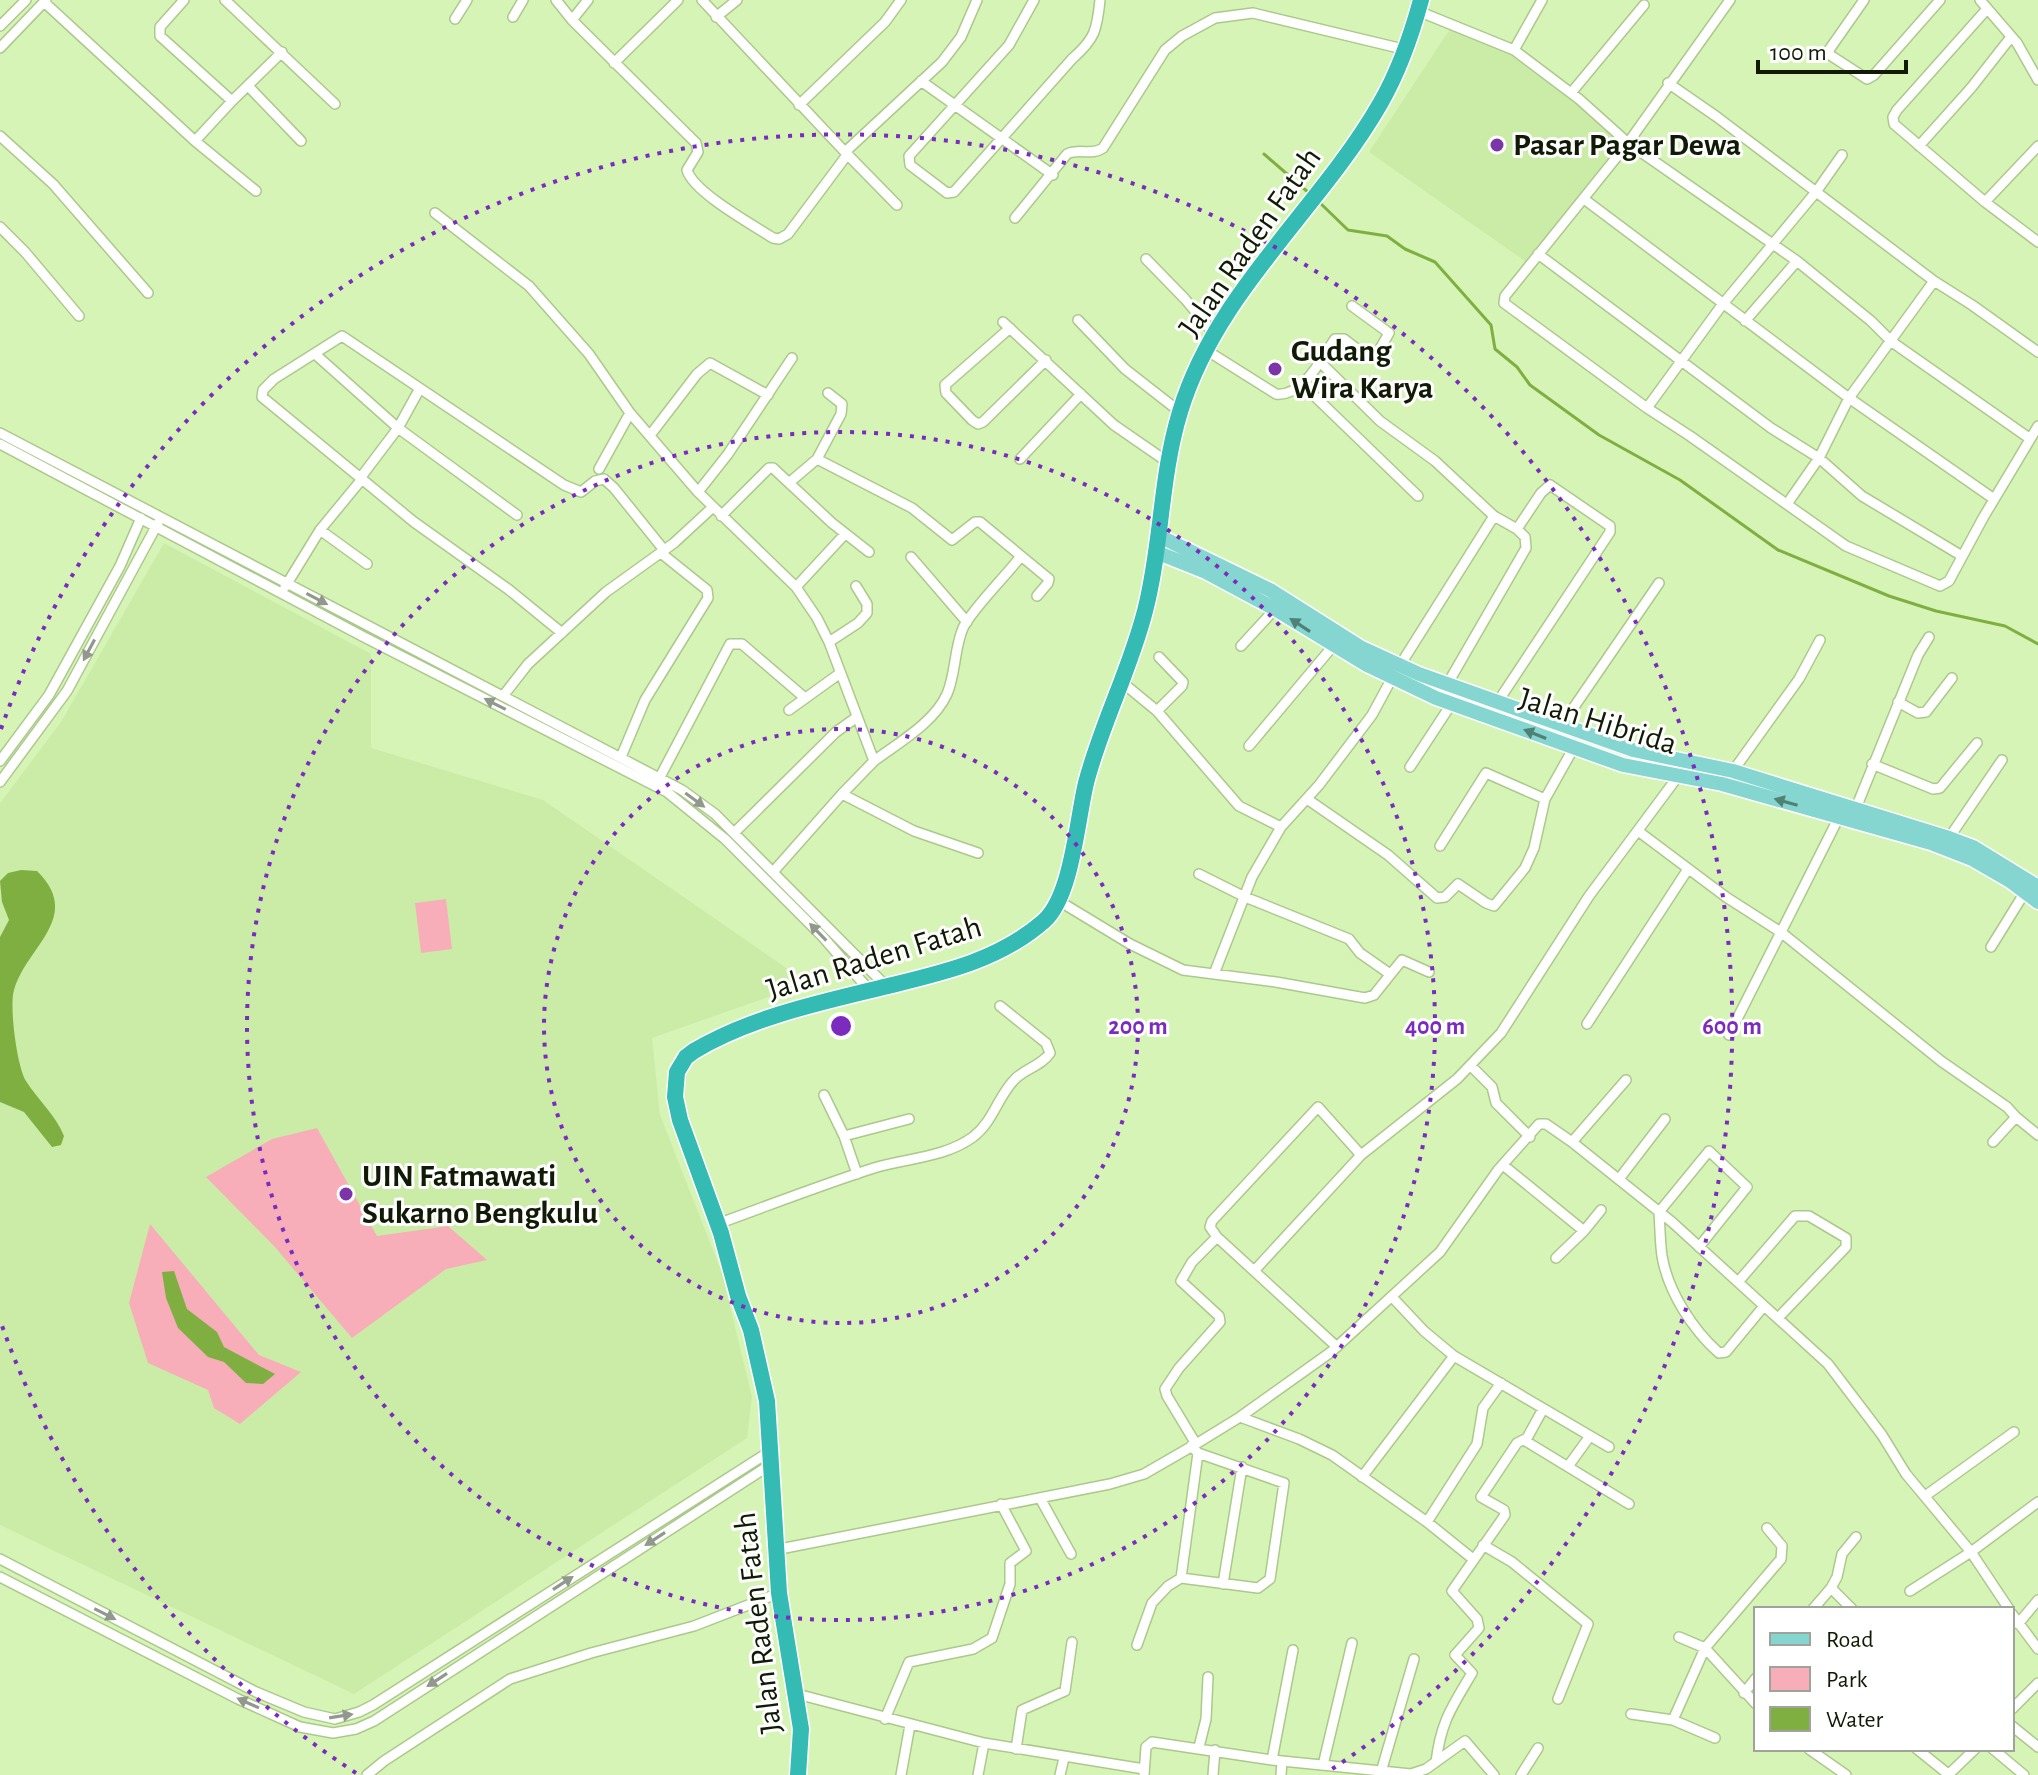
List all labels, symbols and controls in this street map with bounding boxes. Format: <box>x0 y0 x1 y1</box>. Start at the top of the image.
scale bar <box>1758 24 1906 74</box>
text: 100 m <box>1770 41 1827 65</box>
place label: Pasar Pagar Dewa <box>1513 129 1741 161</box>
marker: Pasar Pagar Dewa <box>1488 136 1506 154</box>
street label: Jalan Raden Fatah <box>1173 142 1327 342</box>
place label: Gudang Wira Karya <box>1291 335 1433 404</box>
marker: Gudang Wira Karya <box>1266 360 1284 378</box>
one-way arrow <box>306 593 329 606</box>
one-way arrow <box>1290 618 1311 633</box>
one-way arrow <box>82 639 95 662</box>
street label: Jalan Hibrida <box>1515 682 1681 760</box>
one-way arrow <box>483 697 506 711</box>
one-way arrow <box>1523 727 1547 740</box>
one-way arrow <box>685 791 705 807</box>
one-way arrow <box>1773 795 1797 808</box>
street label: Jalan Raden Fatah <box>763 910 985 1006</box>
one-way arrow <box>809 923 828 942</box>
centre of rings <box>827 1012 855 1040</box>
text: 200 m <box>1108 1015 1168 1039</box>
text: 400 m <box>1405 1015 1465 1039</box>
text: 600 m <box>1702 1015 1762 1039</box>
place label: UIN Fatmawati Sukarno Bengkulu <box>362 1160 598 1229</box>
marker: UIN Fatmawati Sukarno Bengkulu <box>337 1185 355 1203</box>
street label: Jalan Raden Fatah <box>729 1511 787 1735</box>
one-way arrow <box>644 1531 666 1545</box>
one-way arrow <box>552 1576 574 1590</box>
legend <box>1754 1607 2014 1751</box>
one-way arrow <box>94 1608 117 1621</box>
text: Road <box>1826 1628 1874 1652</box>
text: Park <box>1826 1668 1867 1692</box>
one-way arrow <box>426 1673 448 1687</box>
one-way arrow <box>236 1697 260 1710</box>
text: Water <box>1826 1708 1884 1732</box>
one-way arrow <box>329 1709 354 1722</box>

